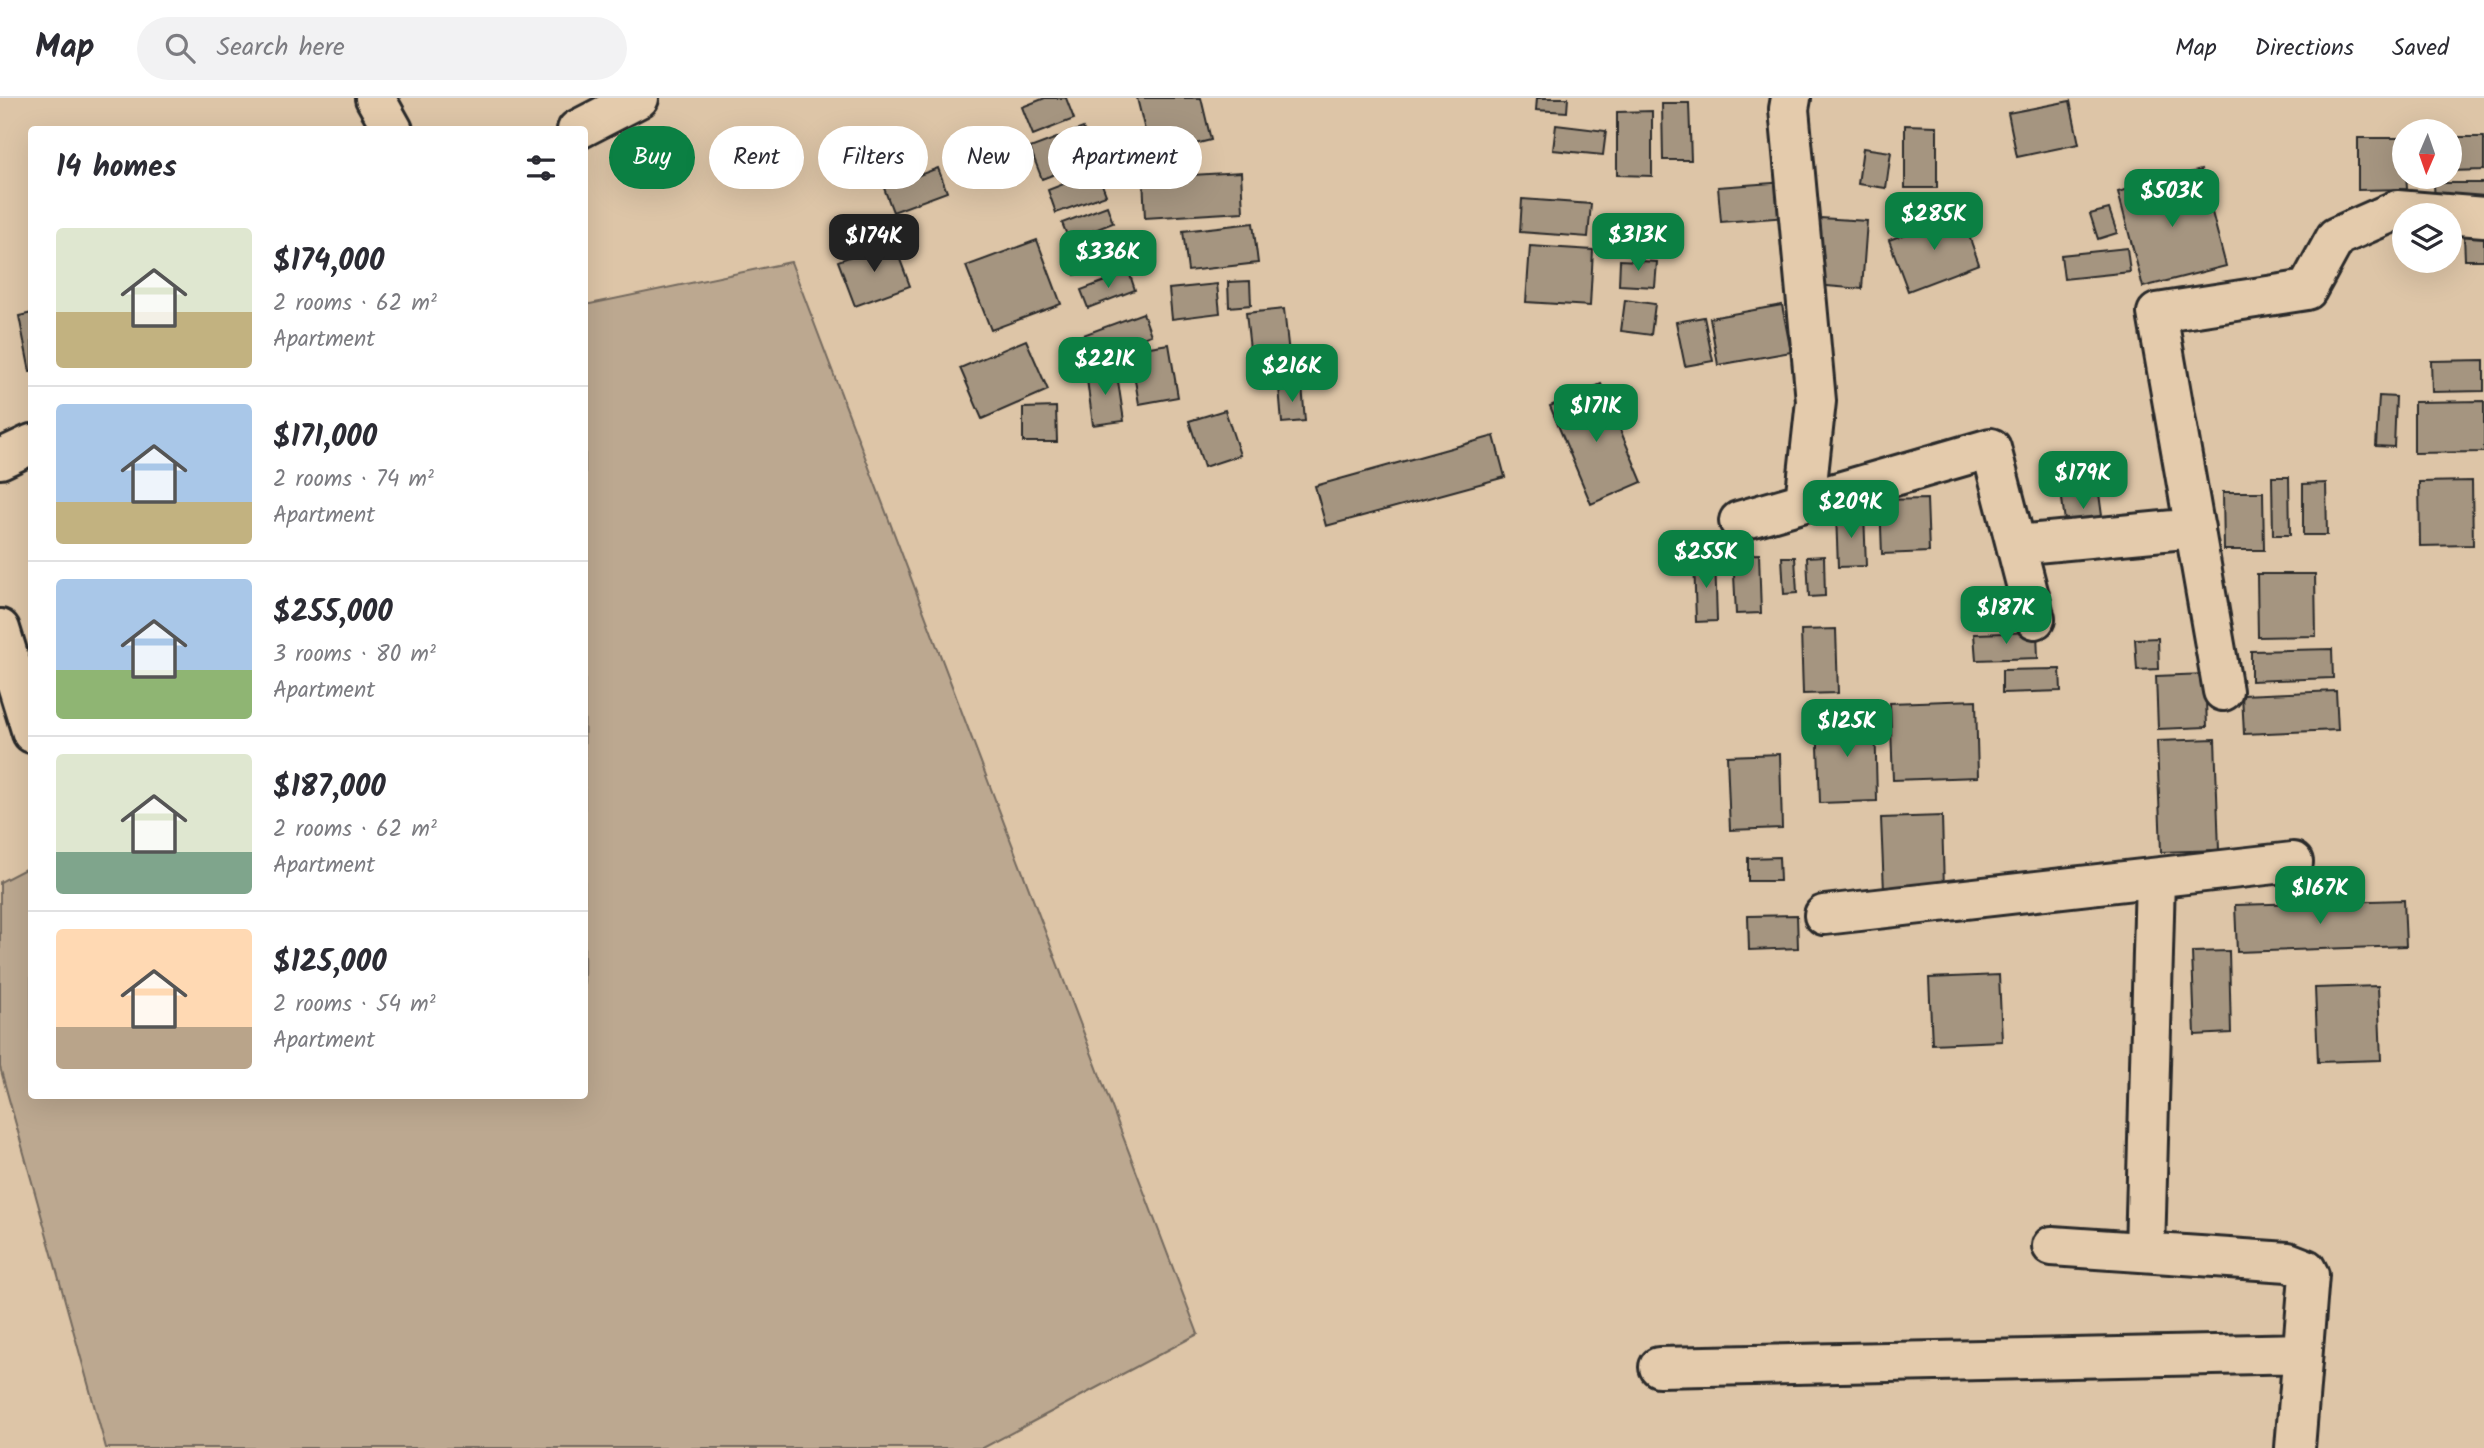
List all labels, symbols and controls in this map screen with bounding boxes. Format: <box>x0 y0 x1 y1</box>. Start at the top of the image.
search box <box>137 17 627 80</box>
text: Map <box>35 22 95 75</box>
text: Search here <box>217 27 345 69</box>
icon: search <box>161 29 199 67</box>
text: Map <box>2175 29 2217 68</box>
text: Directions <box>2255 29 2354 68</box>
text: Saved <box>2392 29 2449 68</box>
north arrow <box>2392 119 2462 189</box>
map controls <box>2392 119 2462 273</box>
chip: Buy <box>609 126 695 189</box>
chip: Rent <box>709 126 804 189</box>
chip: Filters <box>818 126 928 189</box>
chip: New <box>942 126 1034 189</box>
chip: Apartment <box>1048 126 1202 189</box>
text: 14 homes <box>56 144 177 192</box>
icon: filters <box>522 149 560 187</box>
pin: $503K <box>2123 170 2221 229</box>
text: $503K <box>2140 174 2204 210</box>
pin: $285K <box>1885 192 1983 252</box>
text: $285K <box>1901 197 1967 233</box>
button: layers <box>2392 203 2462 273</box>
pin: $174K <box>825 214 923 274</box>
pin: $313K <box>1589 214 1687 273</box>
text: $313K <box>1608 218 1668 254</box>
text: $174K <box>845 219 903 255</box>
pin: $336K <box>1059 230 1157 290</box>
text: $336K <box>1075 235 1141 271</box>
text: $174,000 <box>273 238 384 286</box>
icon: home <box>112 256 196 340</box>
text: 2 rooms · 62 m² <box>273 286 437 322</box>
text: Apartment <box>273 322 375 358</box>
pin: $221K <box>1056 338 1154 397</box>
text: $221K <box>1074 342 1136 378</box>
pin: $216K <box>1243 344 1341 404</box>
text: $216K <box>1262 349 1322 385</box>
pin: $171K <box>1547 384 1645 444</box>
text: $171K <box>1570 389 1622 425</box>
text: $171,000 <box>273 414 377 462</box>
icon: home <box>112 432 196 516</box>
pin: $179K <box>2034 452 2132 511</box>
text: $179K <box>2055 456 2111 492</box>
text: 2 rooms · 74 m² <box>273 462 434 498</box>
pin: $209K <box>1802 480 1900 540</box>
text: $209K <box>1819 485 1883 521</box>
text: Apartment <box>273 498 375 534</box>
pin: $255K <box>1657 531 1755 590</box>
text: $255K <box>1674 535 1738 571</box>
pin: $187K <box>1957 587 2055 646</box>
text: $255,000 <box>273 589 393 637</box>
text: $187K <box>1977 591 2035 627</box>
icon: home <box>112 607 196 691</box>
text: 3 rooms · 80 m² <box>273 637 436 673</box>
text: Apartment <box>273 673 375 709</box>
pin: $125K <box>1798 700 1896 759</box>
text: $125K <box>1817 704 1877 740</box>
text: $187,000 <box>273 764 386 812</box>
icon: home <box>112 782 196 866</box>
text: 2 rooms · 62 m² <box>273 812 437 848</box>
text: Apartment <box>273 848 375 884</box>
pin: $167K <box>2271 866 2369 926</box>
text: $167K <box>2291 871 2349 907</box>
text: $125,000 <box>273 939 387 987</box>
icon: home <box>112 957 196 1041</box>
text: 2 rooms · 54 m² <box>273 987 436 1023</box>
text: Apartment <box>273 1023 375 1059</box>

